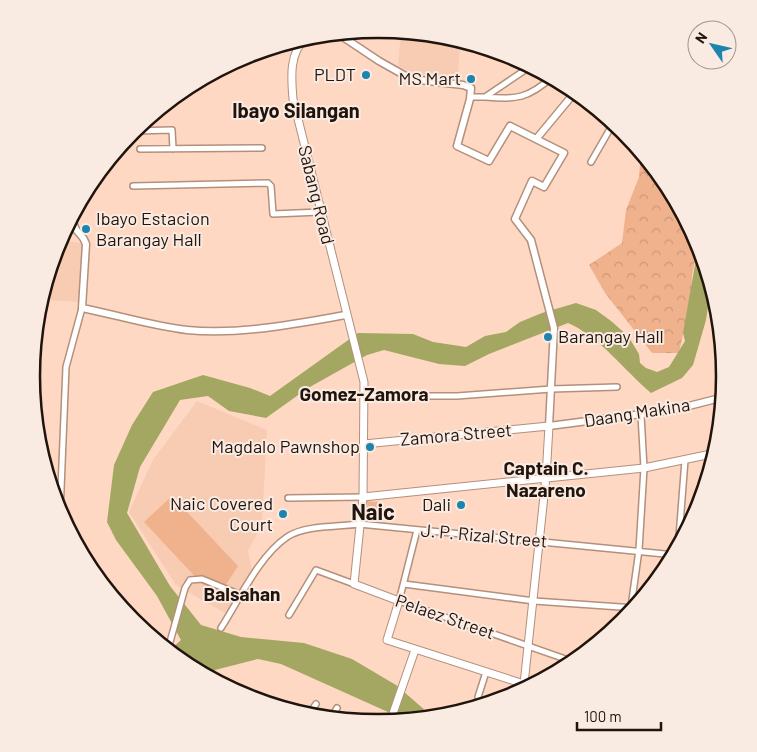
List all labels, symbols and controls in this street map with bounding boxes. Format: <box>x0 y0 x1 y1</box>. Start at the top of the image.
north arrow <box>687 20 737 70</box>
text: N <box>691 29 710 46</box>
place label: PLDT <box>314 63 356 85</box>
place label: MS Mart <box>399 67 461 89</box>
marker: PLDT <box>360 69 372 81</box>
marker: MS Mart <box>465 73 477 85</box>
district label: Ibayo Silangan <box>232 98 360 122</box>
street label: Sabang Road <box>294 143 340 247</box>
place label: Ibayo Estacion Barangay Hall <box>96 207 210 250</box>
marker: Ibayo Estacion Barangay Hall <box>80 223 92 235</box>
place label: Barangay Hall <box>558 325 664 347</box>
marker: Barangay Hall <box>542 331 554 343</box>
district label: Gomez-Zamora <box>299 382 429 405</box>
street label: Daang Makina <box>582 393 691 431</box>
street label: Zamora Street <box>399 418 513 450</box>
place label: Magdalo Pawnshop <box>211 435 360 457</box>
marker: Magdalo Pawnshop <box>364 441 376 453</box>
district label: Captain C. Nazareno <box>503 456 589 501</box>
place label: Naic Covered Court <box>170 492 273 535</box>
place label: Dali <box>422 493 451 515</box>
district label: Naic <box>351 498 395 524</box>
marker: Dali <box>455 499 467 511</box>
marker: Naic Covered Court <box>277 508 289 520</box>
street label: J. P. Rizal Street <box>420 519 548 551</box>
district label: Balsahan <box>204 582 280 605</box>
street label: Pelaez Street <box>393 589 498 643</box>
scale bar <box>577 700 661 732</box>
text: 100 m <box>584 707 622 725</box>

